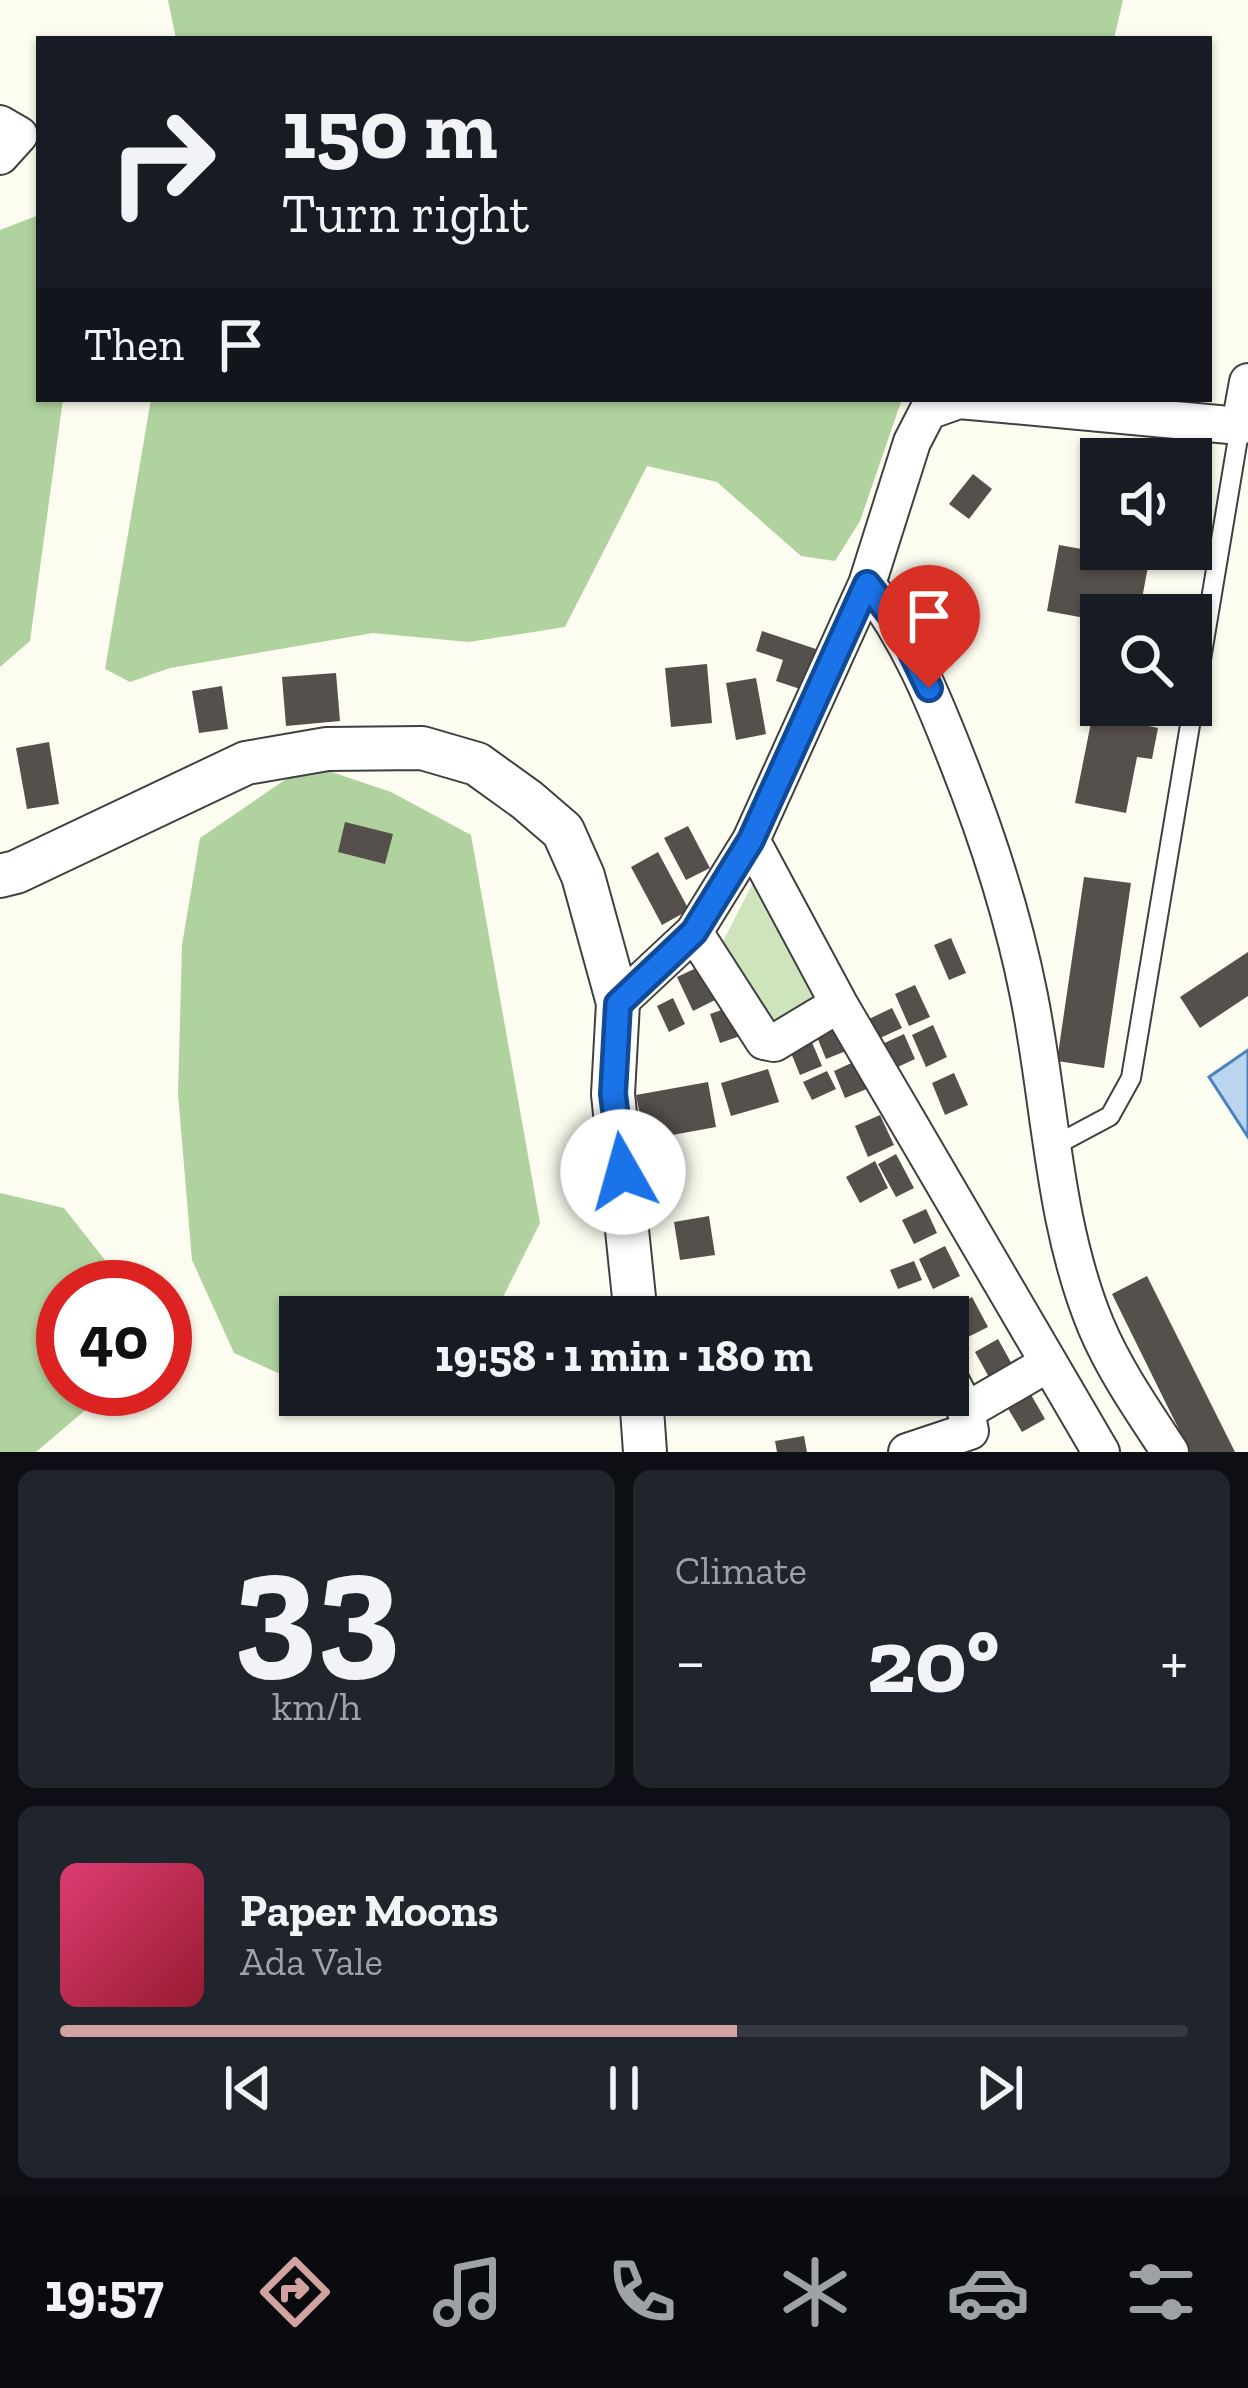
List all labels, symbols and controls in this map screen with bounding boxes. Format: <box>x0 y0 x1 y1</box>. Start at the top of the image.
text: 150 m <box>282 79 497 180</box>
icon: right <box>84 84 240 240</box>
text: Turn right <box>282 181 529 246</box>
icon: arrive <box>208 312 274 378</box>
text: Then <box>84 318 184 372</box>
map controls <box>1080 438 1212 726</box>
button: sound <box>1080 438 1212 570</box>
pin <box>878 565 980 688</box>
icon: arrive <box>896 583 962 649</box>
button: search <box>1080 594 1212 726</box>
position arrow <box>560 1109 686 1235</box>
speed limit sign: 40 <box>36 1260 192 1416</box>
text: 19:58 · 1 min · 180 m <box>435 1329 813 1383</box>
text: 33 <box>233 1511 400 1698</box>
text: Climate <box>675 1547 807 1594</box>
text: 20° <box>867 1607 999 1715</box>
text: − <box>675 1622 706 1701</box>
text: + <box>1160 1622 1188 1701</box>
text: km/h <box>272 1683 361 1730</box>
text: Paper Moons <box>240 1884 498 1938</box>
text: Ada Vale <box>240 1938 383 1985</box>
icon: previous <box>215 2055 281 2121</box>
icon: pause <box>591 2055 657 2121</box>
icon: next <box>967 2055 1033 2121</box>
icon: directions <box>253 2250 337 2334</box>
icon: music <box>426 2250 510 2334</box>
icon: phone <box>600 2250 684 2334</box>
icon: climate <box>773 2250 857 2334</box>
icon: car <box>946 2250 1030 2334</box>
icon: filters <box>1119 2250 1203 2334</box>
text: 19:57 <box>45 2260 164 2325</box>

